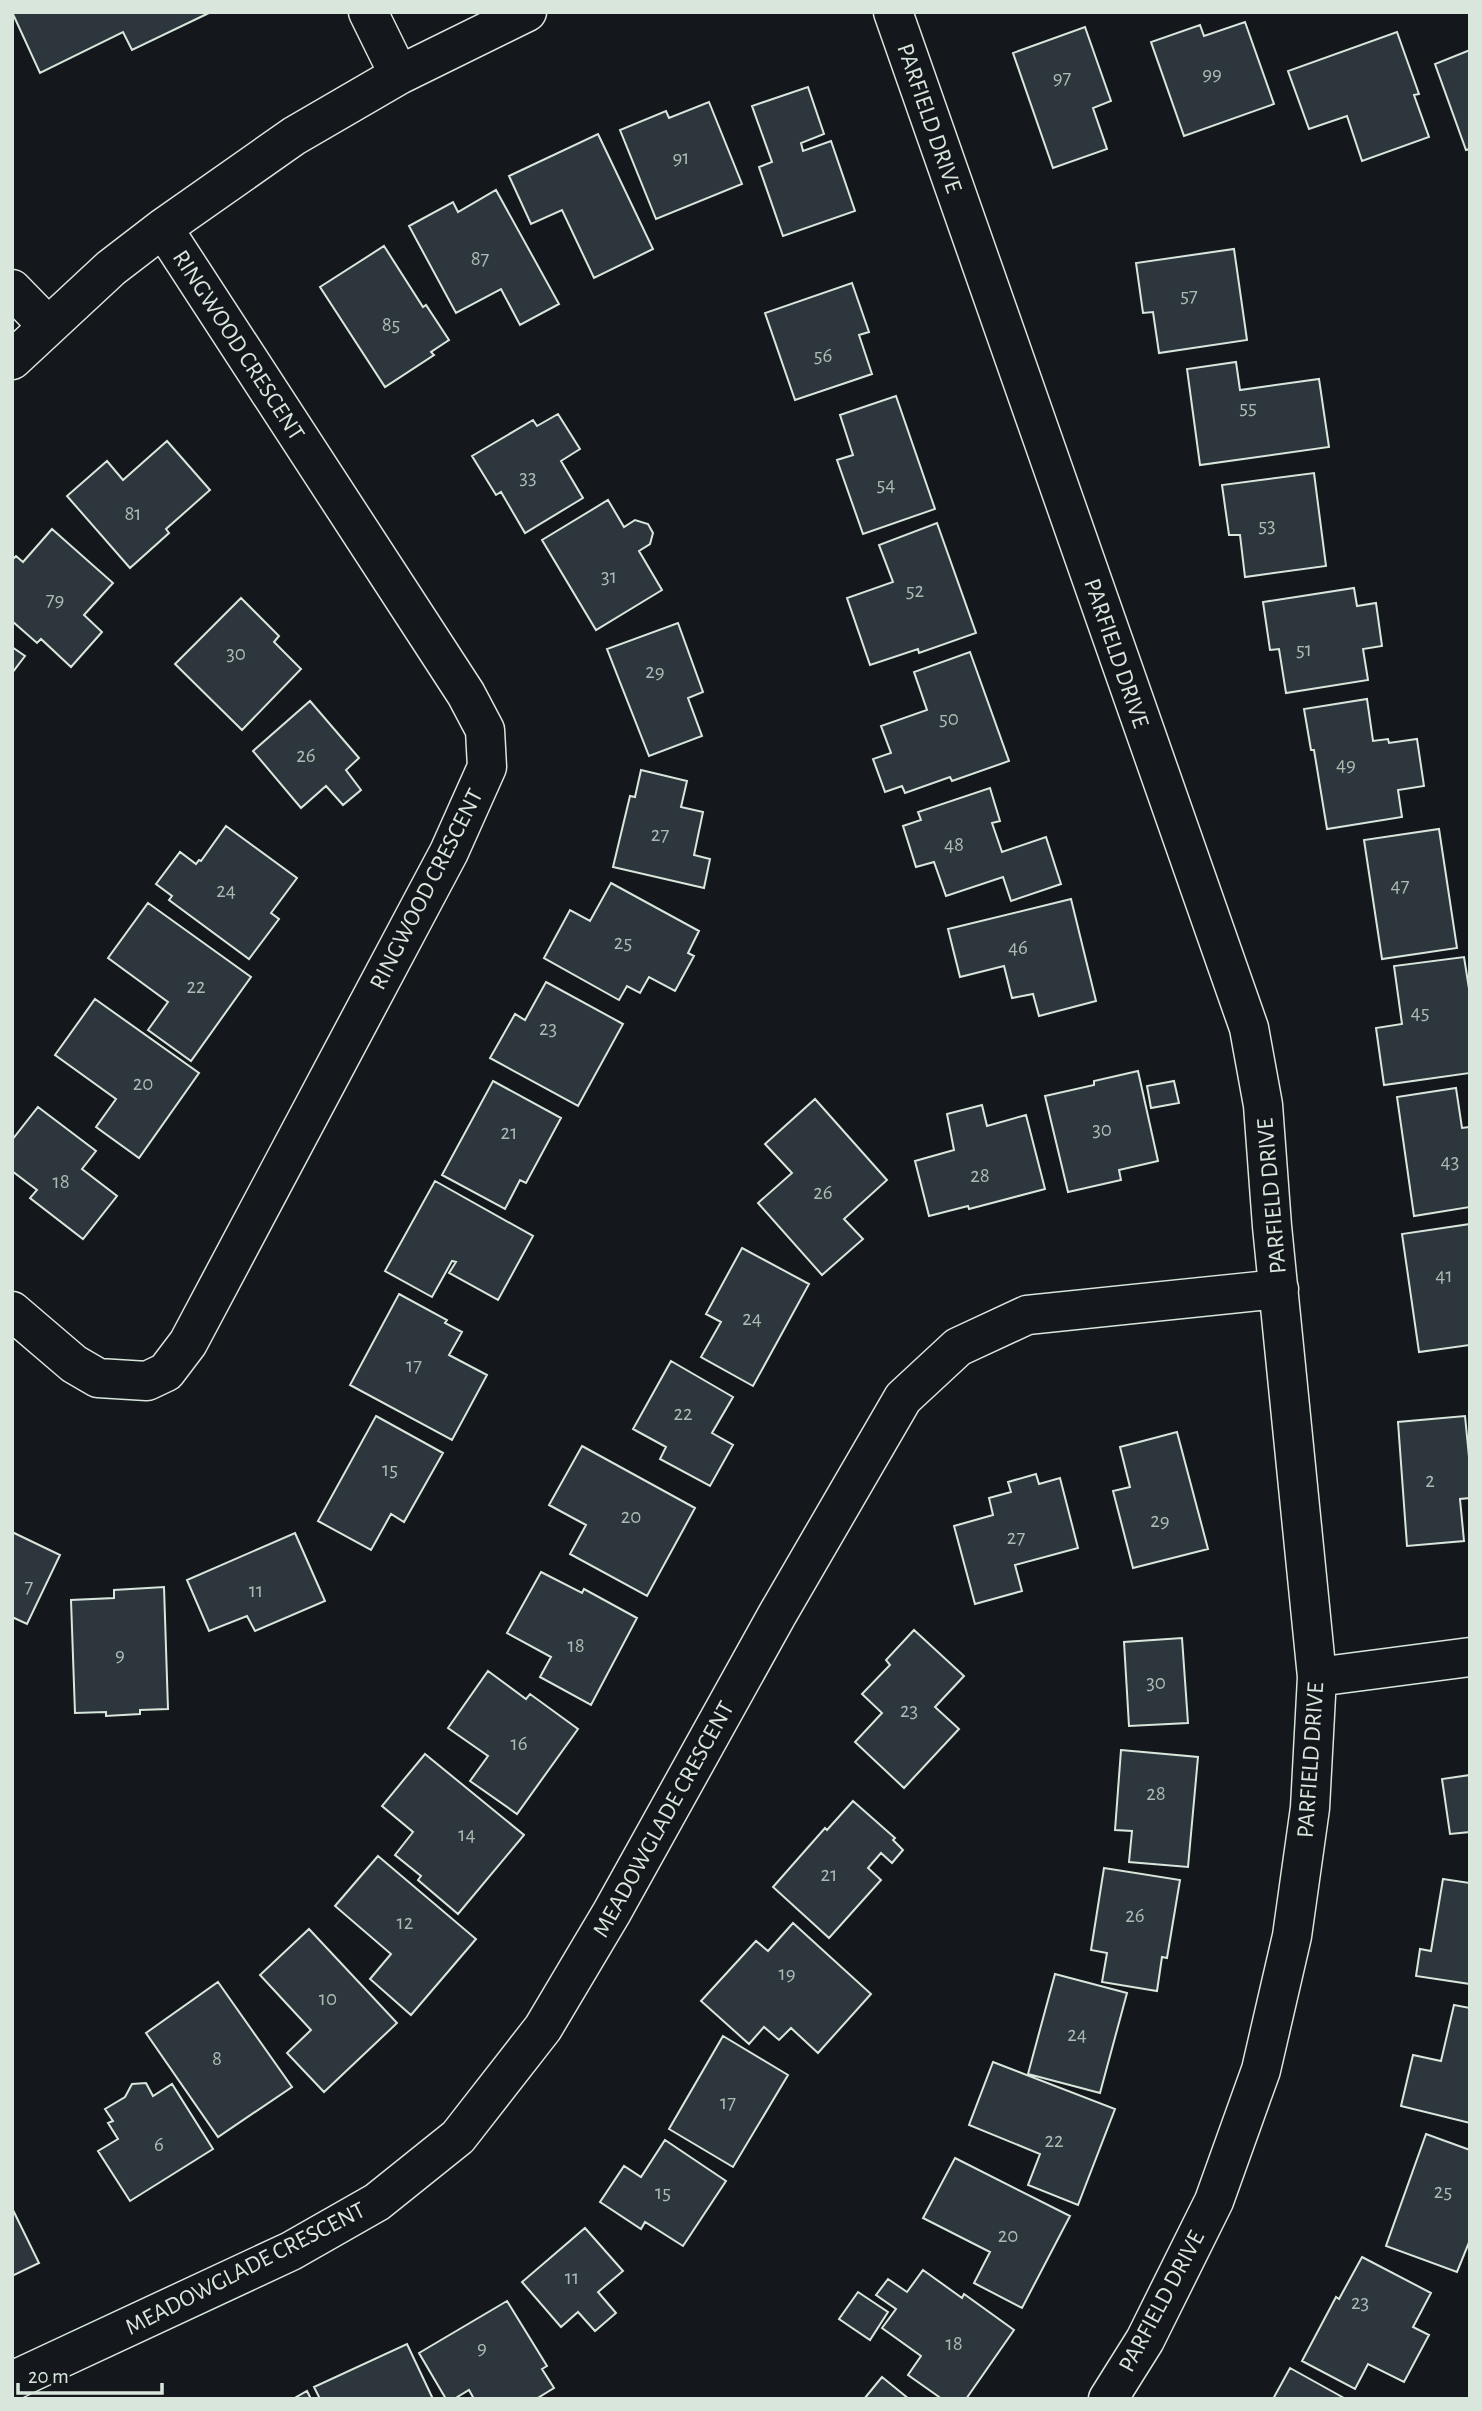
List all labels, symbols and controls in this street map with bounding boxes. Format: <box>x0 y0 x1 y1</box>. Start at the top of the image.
street label: PARFIELD DRIVE <box>892 41 966 197</box>
house number: 99 <box>1202 63 1222 84</box>
house number: 97 <box>1053 67 1072 88</box>
house number: 91 <box>672 147 690 168</box>
street label: RINGWOOD CRESCENT <box>168 246 309 445</box>
house number: 87 <box>471 248 490 269</box>
house number: 57 <box>1180 285 1198 306</box>
house number: 85 <box>382 314 400 335</box>
house number: 56 <box>814 345 832 366</box>
house number: 55 <box>1239 397 1257 418</box>
house number: 33 <box>519 467 537 488</box>
house number: 54 <box>877 474 895 495</box>
house number: 81 <box>124 503 142 524</box>
house number: 53 <box>1258 515 1276 536</box>
house number: 31 <box>601 566 617 587</box>
street label: PARFIELD DRIVE <box>1079 576 1153 732</box>
house number: 52 <box>906 580 924 601</box>
house number: 79 <box>46 589 64 610</box>
house number: 51 <box>1296 639 1312 660</box>
house number: 30 <box>226 643 246 664</box>
house number: 29 <box>645 661 665 682</box>
house number: 50 <box>939 708 959 729</box>
house number: 26 <box>296 745 316 766</box>
house number: 49 <box>1336 754 1356 775</box>
street label: RINGWOOD CRESCENT <box>366 785 488 994</box>
house number: 27 <box>651 824 669 845</box>
house number: 48 <box>944 834 964 855</box>
house number: 47 <box>1391 875 1410 896</box>
house number: 24 <box>216 880 236 901</box>
house number: 25 <box>614 932 632 953</box>
house number: 46 <box>1008 937 1028 958</box>
house number: 22 <box>186 976 206 997</box>
house number: 45 <box>1411 1002 1429 1023</box>
house number: 23 <box>539 1018 557 1039</box>
house number: 20 <box>133 1073 153 1094</box>
street label: PARFIELD DRIVE <box>1253 1117 1291 1275</box>
house number: 30 <box>1092 1119 1112 1140</box>
house number: 21 <box>501 1122 517 1143</box>
house number: 43 <box>1441 1151 1459 1172</box>
house number: 28 <box>970 1165 990 1186</box>
house number: 18 <box>52 1171 70 1192</box>
house number: 26 <box>813 1182 833 1203</box>
house number: 41 <box>1435 1265 1453 1286</box>
house number: 24 <box>742 1308 762 1329</box>
house number: 17 <box>406 1355 422 1376</box>
house number: 22 <box>673 1403 693 1424</box>
house number: 15 <box>382 1459 398 1480</box>
house number: 2 <box>1425 1470 1435 1491</box>
house number: 20 <box>621 1506 641 1527</box>
house number: 29 <box>1150 1510 1170 1531</box>
house number: 27 <box>1007 1527 1025 1548</box>
house number: 7 <box>25 1576 34 1597</box>
house number: 11 <box>249 1580 263 1601</box>
house number: 18 <box>567 1635 585 1656</box>
house number: 9 <box>115 1644 125 1665</box>
house number: 30 <box>1146 1672 1166 1693</box>
street label: PARFIELD DRIVE <box>1294 1681 1328 1839</box>
street label: MEADOWGLADE CRESCENT <box>589 1697 739 1941</box>
house number: 23 <box>900 1700 918 1721</box>
house number: 16 <box>510 1733 528 1754</box>
house number: 28 <box>1146 1783 1166 1804</box>
house number: 14 <box>458 1824 476 1845</box>
house number: 21 <box>821 1864 837 1885</box>
house number: 26 <box>1125 1905 1145 1926</box>
house number: 12 <box>397 1912 413 1933</box>
house number: 19 <box>778 1963 796 1984</box>
house number: 10 <box>319 1988 337 2009</box>
house number: 24 <box>1067 2024 1087 2045</box>
house number: 8 <box>212 2048 222 2069</box>
house number: 17 <box>720 2092 736 2113</box>
house number: 22 <box>1044 2130 1064 2151</box>
house number: 6 <box>154 2134 164 2155</box>
house number: 25 <box>1434 2181 1452 2202</box>
house number: 15 <box>655 2182 671 2203</box>
street label: MEADOWGLADE CRESCENT <box>122 2198 369 2340</box>
house number: 20 <box>998 2225 1018 2246</box>
street label: PARFIELD DRIVE <box>1115 2226 1209 2376</box>
house number: 11 <box>565 2267 579 2288</box>
house number: 23 <box>1351 2292 1369 2313</box>
house number: 18 <box>945 2333 963 2354</box>
house number: 9 <box>477 2337 487 2358</box>
scale bar <box>18 2352 161 2396</box>
text: 20 m <box>28 2366 69 2387</box>

